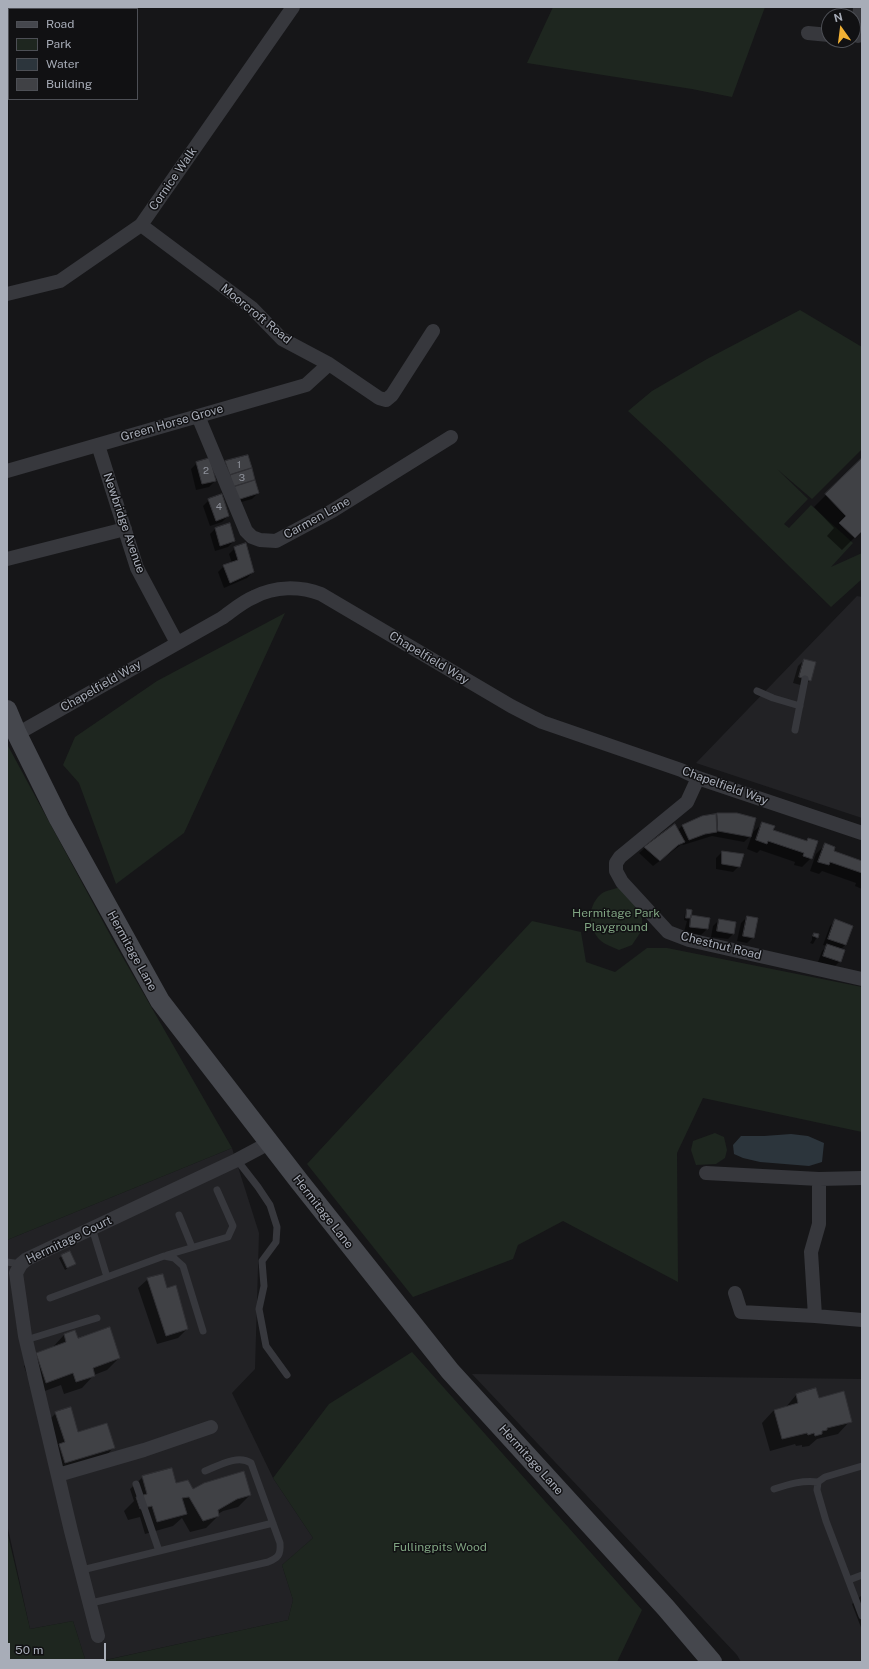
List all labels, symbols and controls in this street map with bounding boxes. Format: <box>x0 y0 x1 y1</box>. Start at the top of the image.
legend <box>8 8 138 100</box>
north arrow <box>821 8 861 48</box>
text: N <box>833 10 844 24</box>
text: Road <box>46 17 74 31</box>
text: Park <box>46 37 72 51</box>
text: Water <box>46 57 79 71</box>
text: Building <box>46 77 92 91</box>
street label: Cornice Walk <box>146 145 200 213</box>
street label: Moorcroft Road <box>218 281 294 347</box>
street label: Green Horse Grove <box>119 401 225 445</box>
house number: 1 <box>237 459 241 471</box>
house number: 2 <box>203 465 209 477</box>
street label: Newbridge Avenue <box>100 471 148 575</box>
house number: 3 <box>239 472 245 484</box>
street label: Carmen Lane <box>281 494 353 542</box>
house number: 4 <box>216 501 222 513</box>
street label: Chapelfield Way <box>386 628 472 688</box>
street label: Chapelfield Way <box>58 657 144 715</box>
street label: Chapelfield Way <box>680 764 770 808</box>
park label: Hermitage Park Playground <box>572 906 660 934</box>
street label: Hermitage Lane <box>104 908 160 994</box>
street label: Chestnut Road <box>679 929 763 963</box>
street label: Hermitage Lane <box>290 1172 356 1252</box>
street label: Hermitage Court <box>24 1213 114 1267</box>
street label: Hermitage Lane <box>496 1422 566 1498</box>
park label: Fullingpits Wood <box>393 1540 487 1554</box>
scale bar <box>10 1635 108 1661</box>
text: 50 m <box>15 1643 43 1657</box>

